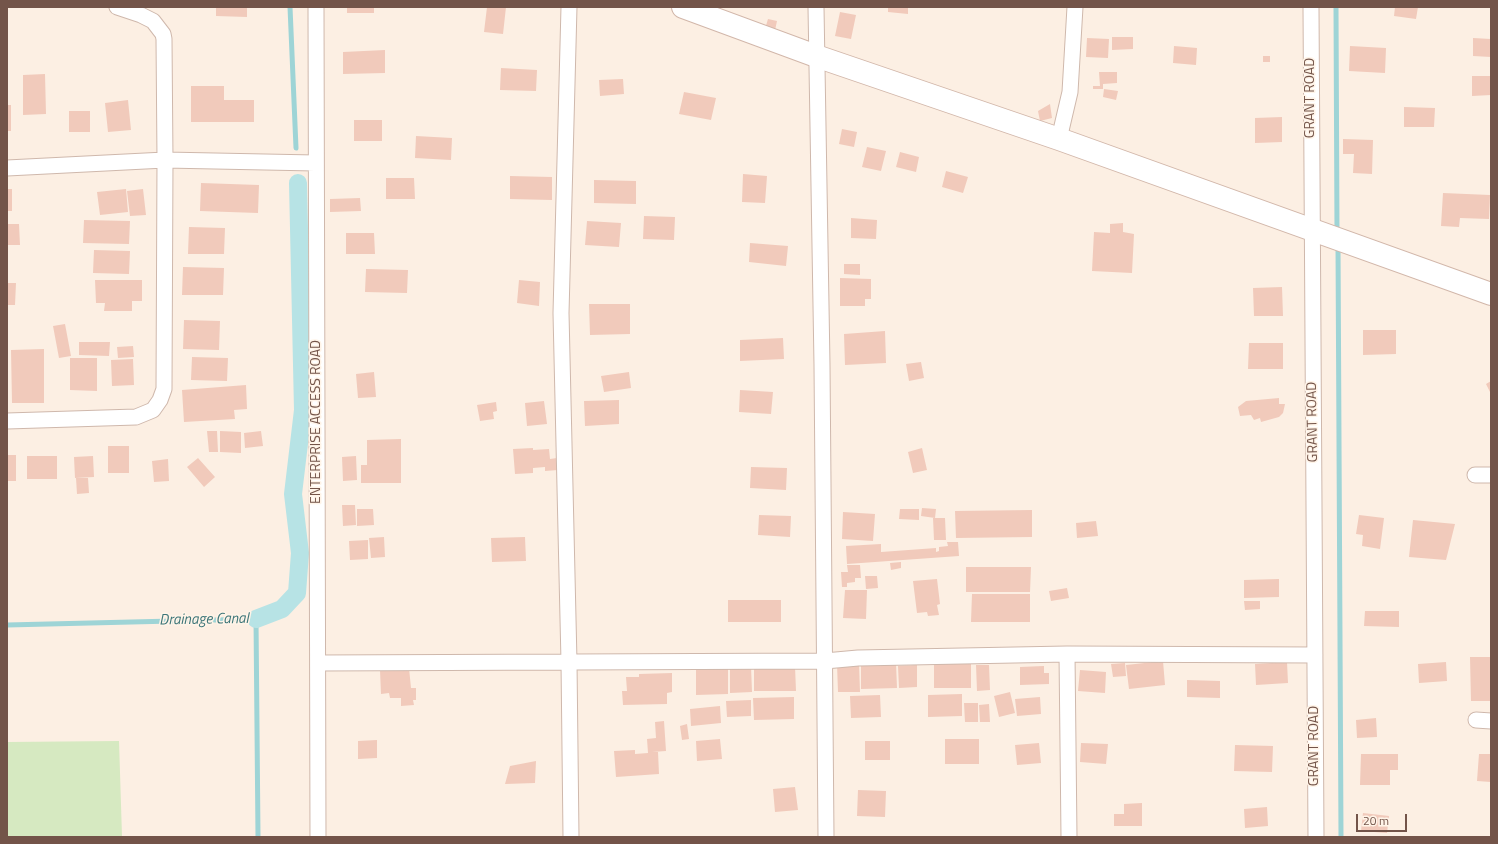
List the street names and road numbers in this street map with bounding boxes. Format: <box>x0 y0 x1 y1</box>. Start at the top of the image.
street label: GRANT ROAD <box>1303 58 1319 138</box>
street label: ENTERPRISE ACCESS ROAD <box>309 340 325 504</box>
street label: GRANT ROAD <box>1304 382 1322 462</box>
street label: GRANT ROAD <box>1307 706 1323 786</box>

